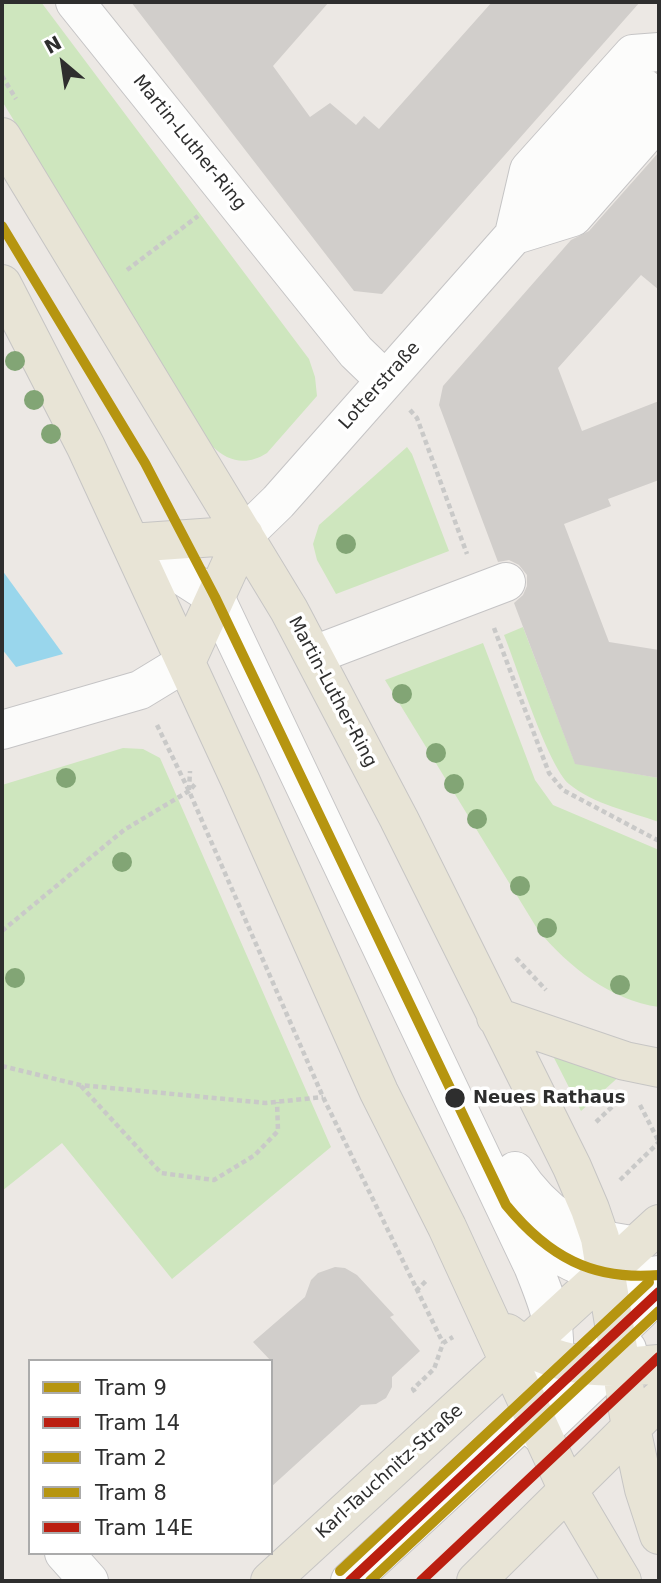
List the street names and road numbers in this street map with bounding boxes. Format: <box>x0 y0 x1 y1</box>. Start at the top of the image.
street label: Martin-Luther-Ring <box>128 71 250 215</box>
street label: Lotterstraße <box>335 338 425 434</box>
street label: Martin-Luther-Ring <box>283 613 381 771</box>
street label: Karl-Tauchnitz-Straße <box>312 1400 468 1544</box>

